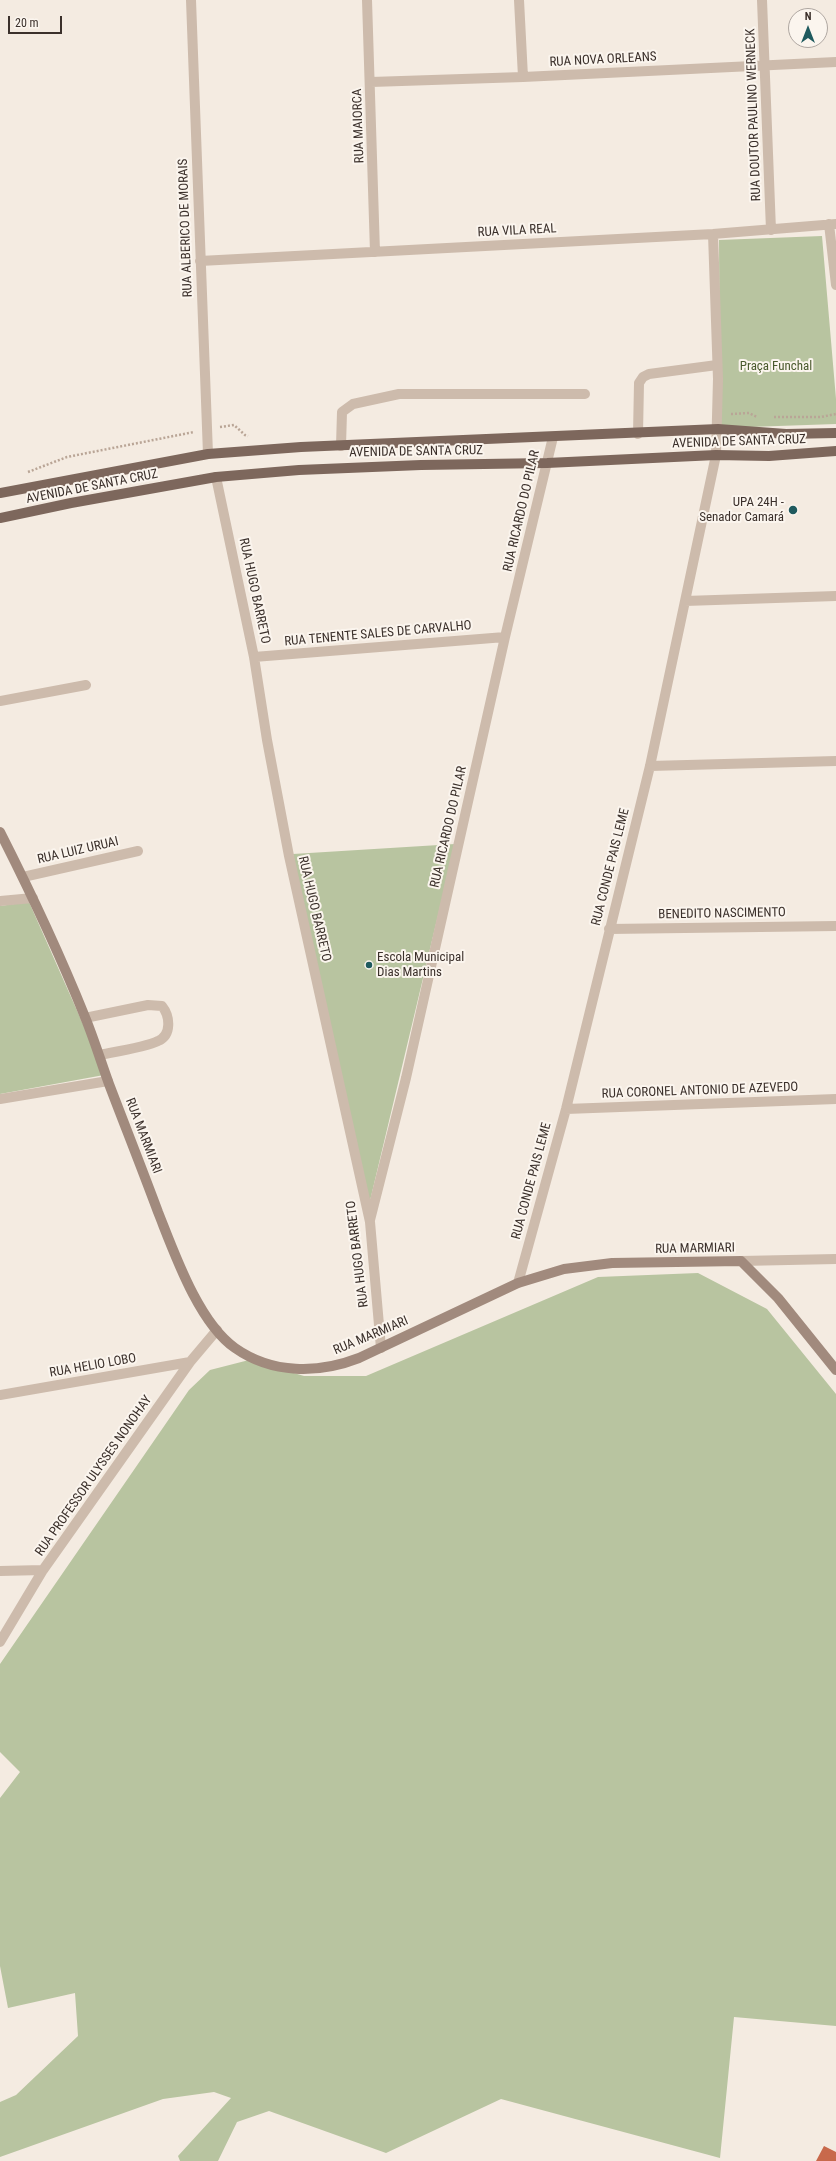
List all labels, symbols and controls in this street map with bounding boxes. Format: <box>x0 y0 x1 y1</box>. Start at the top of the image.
scale bar <box>10 8 64 34</box>
north arrow <box>788 8 828 48</box>
text: N <box>805 10 811 23</box>
text: 20 m <box>15 16 39 30</box>
street label: RUA DOUTOR PAULINO WERNECK <box>743 28 765 202</box>
street label: RUA NOVA ORLEANS <box>549 49 657 71</box>
street label: RUA MAIORCA <box>350 88 368 164</box>
street label: RUA ALBERICO DE MORAIS <box>176 158 196 298</box>
street label: RUA VILA REAL <box>477 221 557 241</box>
park label: Praça Funchal <box>740 359 812 375</box>
street label: AVENIDA DE SANTA CRUZ <box>672 432 806 452</box>
street label: AVENIDA DE SANTA CRUZ <box>349 443 483 461</box>
street label: RUA RICARDO DO PILAR <box>500 449 544 573</box>
street label: AVENIDA DE SANTA CRUZ <box>25 467 159 507</box>
place label: UPA 24H - Senador Camará <box>699 495 784 526</box>
marker: UPA 24H - Senador Camará <box>787 504 799 516</box>
street label: RUA HUGO BARRETO <box>235 537 273 645</box>
street label: RUA TENENTE SALES DE CARVALHO <box>284 618 472 650</box>
street label: RUA RICARDO DO PILAR <box>427 765 471 889</box>
street label: RUA CONDE PAIS LEME <box>589 807 633 927</box>
street label: RUA LUIZ URUAI <box>36 834 120 868</box>
street label: RUA HUGO BARRETO <box>294 855 334 963</box>
street label: BENEDITO NASCIMENTO <box>658 905 786 923</box>
place label: Escola Municipal Dias Martins <box>377 950 464 981</box>
marker: Escola Municipal Dias Martins <box>364 960 374 970</box>
street label: RUA CORONEL ANTONIO DE AZEVEDO <box>601 1080 799 1102</box>
street label: RUA MARMIARI <box>121 1096 165 1176</box>
street label: RUA CONDE PAIS LEME <box>509 1121 555 1241</box>
street label: RUA HUGO BARRETO <box>344 1200 372 1308</box>
street label: RUA MARMIARI <box>655 1241 735 1257</box>
street label: RUA MARMIARI <box>331 1313 411 1359</box>
street label: RUA HELIO LOBO <box>48 1351 138 1381</box>
street label: RUA PROFESSOR ULYSSES NONOHAY <box>32 1393 156 1559</box>

